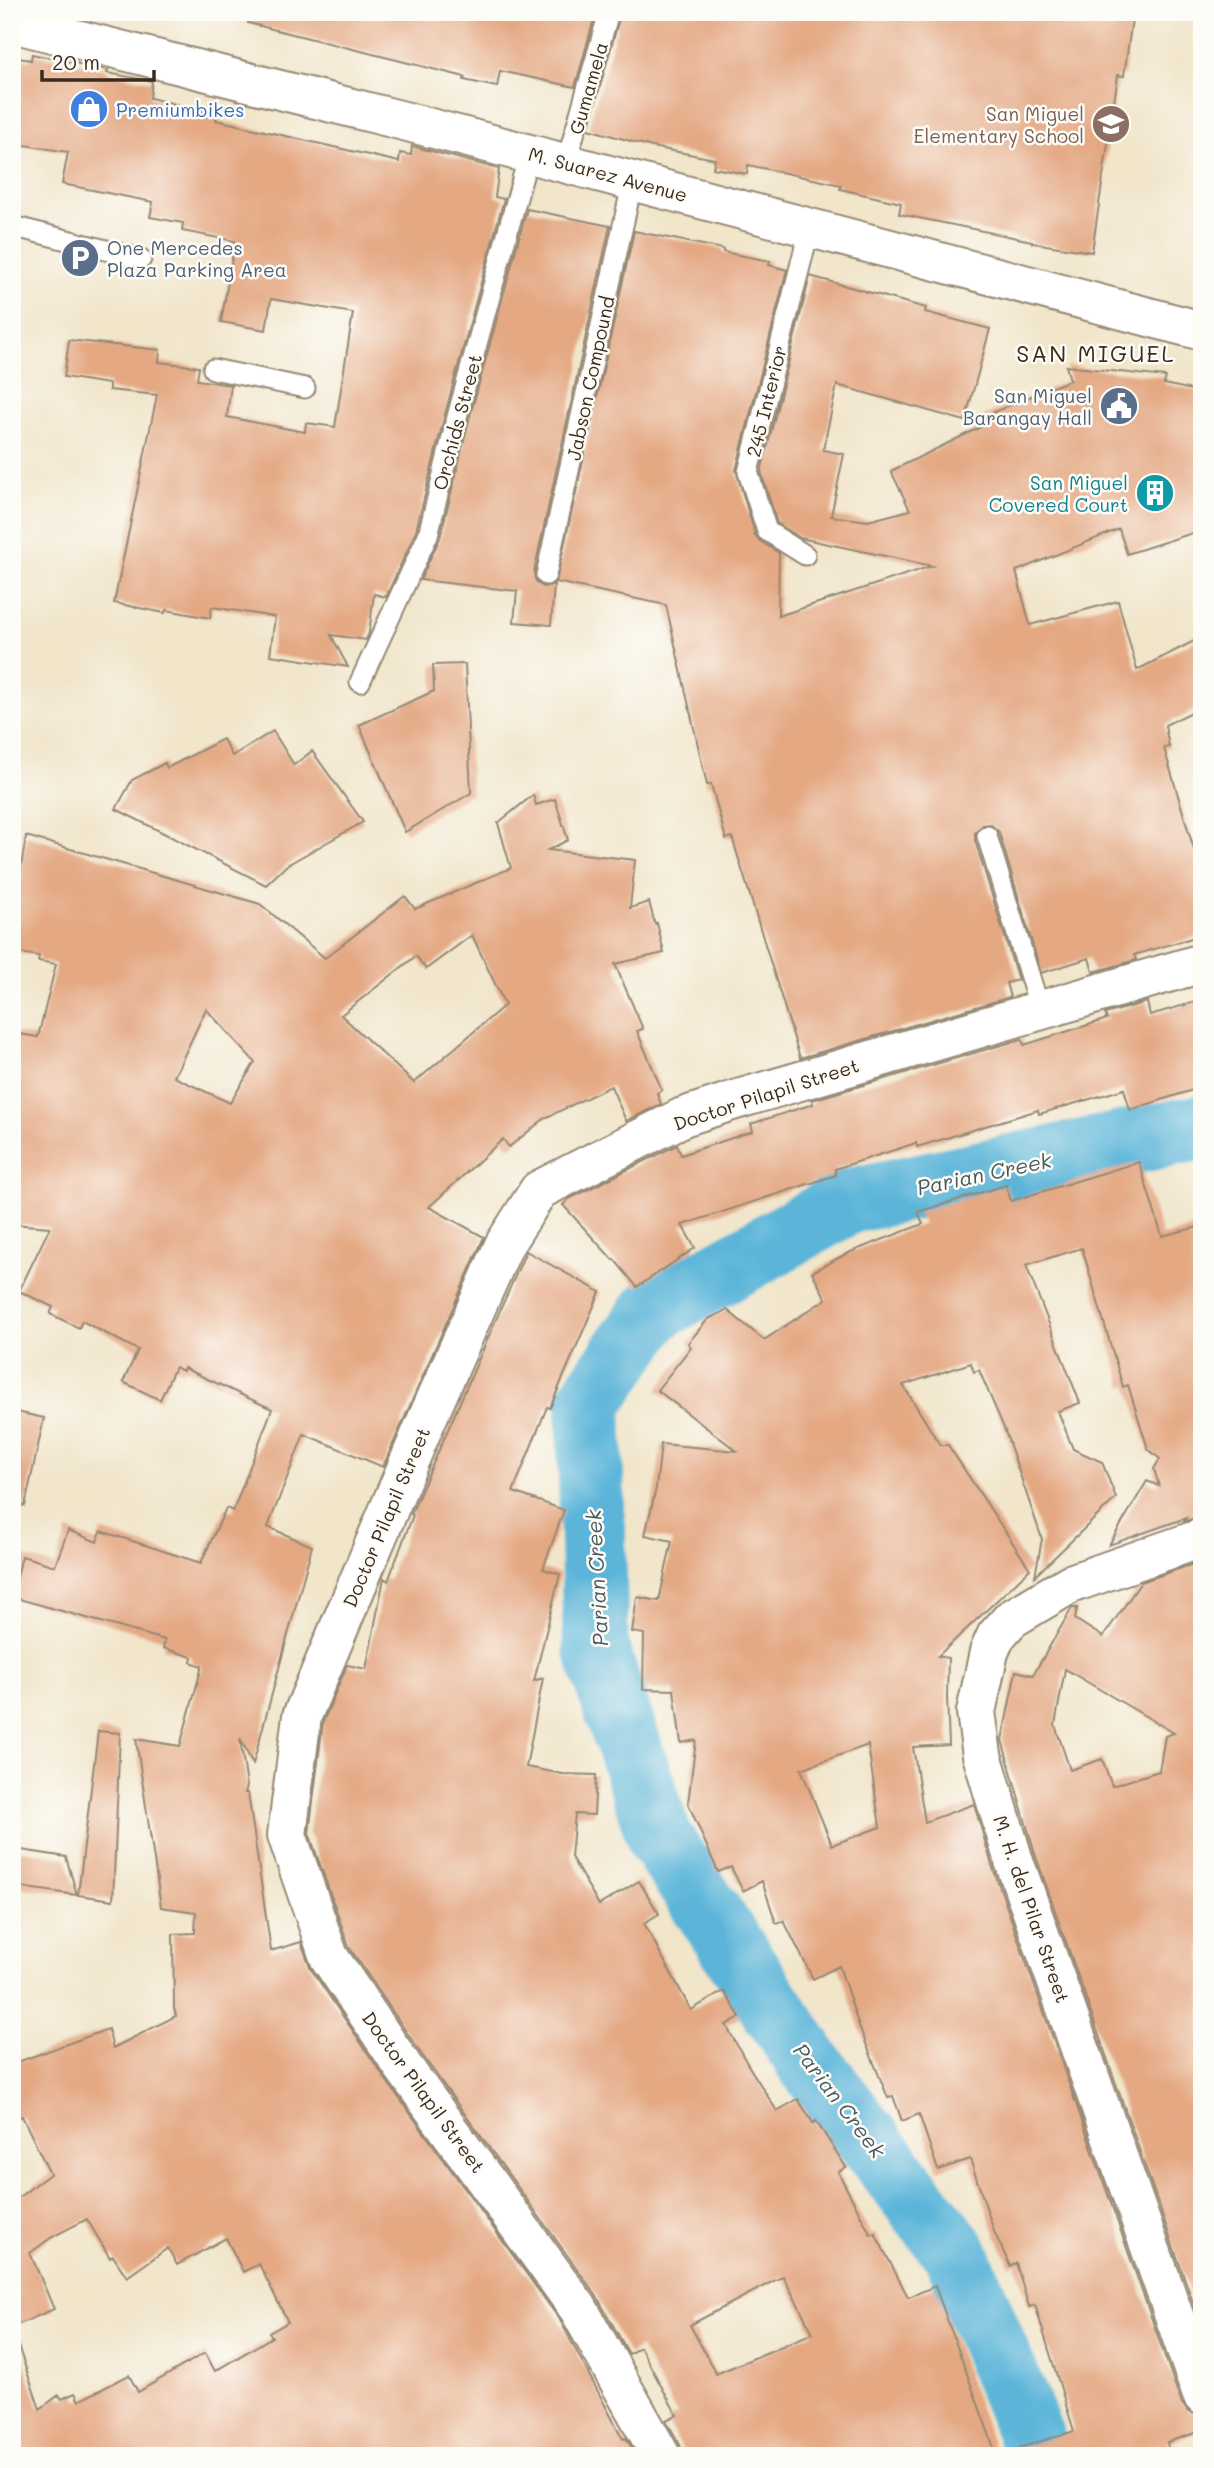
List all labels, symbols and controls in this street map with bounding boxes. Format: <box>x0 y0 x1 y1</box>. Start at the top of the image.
scale bar <box>42 38 154 82</box>
street label: Gumamela <box>563 39 613 137</box>
text: 20 m <box>52 48 100 75</box>
shop icon: Premiumbikes <box>68 88 110 130</box>
place label: Premiumbikes <box>116 97 244 122</box>
place label: San Miguel Elementary School <box>914 101 1084 148</box>
school or university icon: San Miguel Elementary School <box>1090 103 1132 145</box>
street label: M. Suarez Avenue <box>526 141 690 207</box>
place label: One Mercedes Plaza Parking Area <box>107 235 287 282</box>
parking icon: One Mercedes Plaza Parking Area <box>59 237 101 279</box>
street label: Jabson Compound <box>560 294 620 462</box>
district label: SAN MIGUEL <box>1016 338 1176 368</box>
street label: 245 Interior <box>740 343 792 459</box>
street label: Orchids Street <box>427 351 487 493</box>
place label: San Miguel Barangay Hall <box>963 383 1092 430</box>
public building icon: San Miguel Barangay Hall <box>1098 385 1140 427</box>
place label: San Miguel Covered Court <box>989 470 1128 517</box>
building icon: San Miguel Covered Court <box>1134 472 1176 514</box>
street label: Doctor Pilapil Street <box>670 1052 862 1136</box>
water label: Parian Creek <box>914 1145 1055 1200</box>
street label: Doctor Pilapil Street <box>337 1423 435 1611</box>
water label: Parian Creek <box>579 1508 613 1647</box>
street label: M. H. del Pilar Street <box>988 1812 1076 2006</box>
street label: Doctor Pilapil Street <box>357 2006 491 2178</box>
water label: Parian Creek <box>788 2037 893 2164</box>

